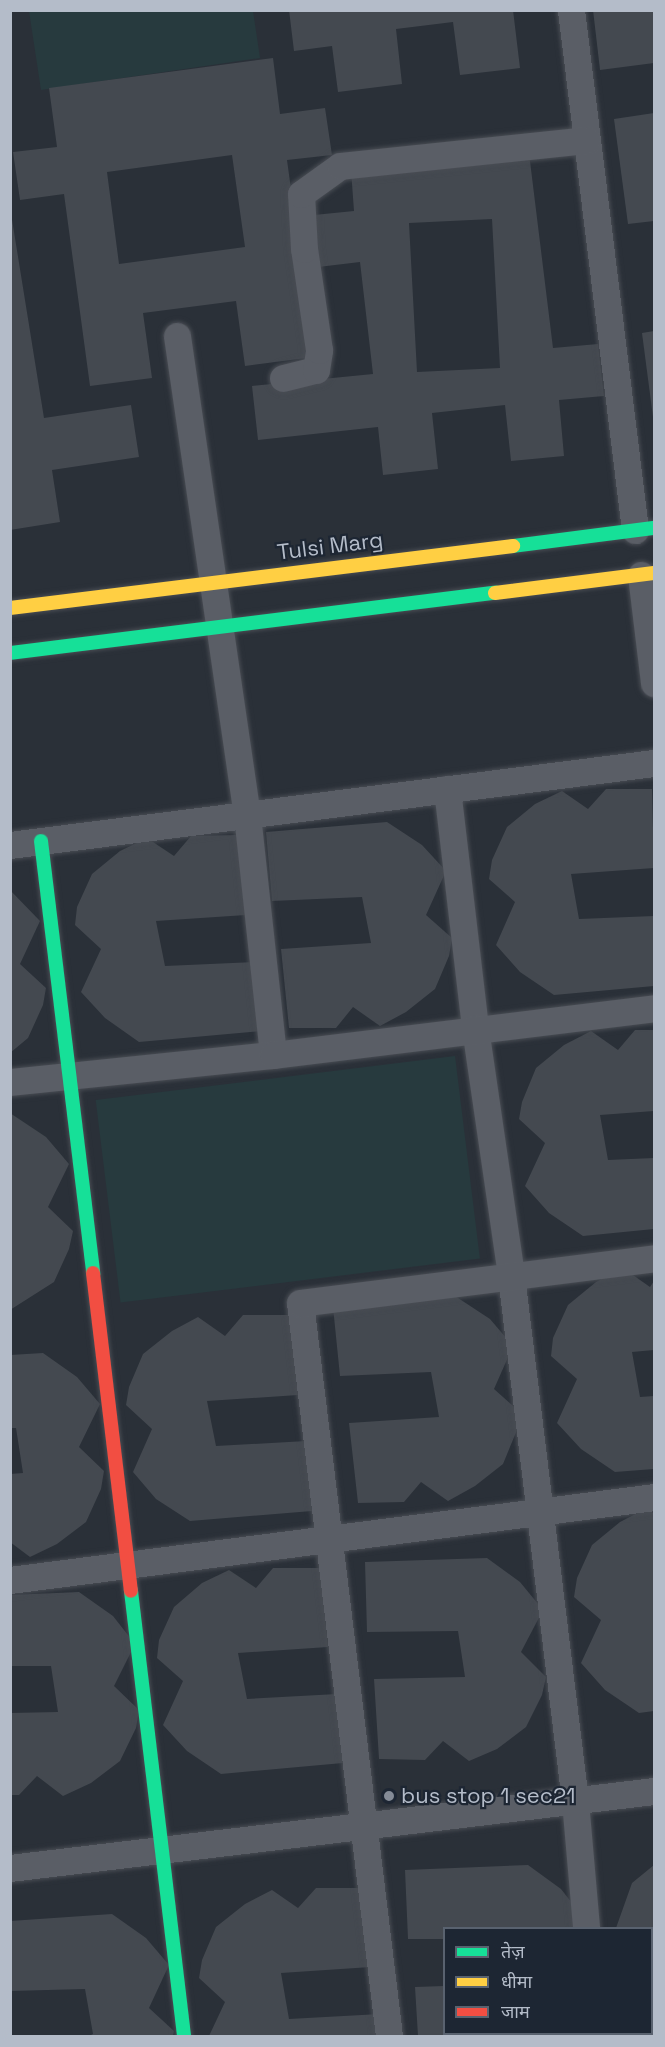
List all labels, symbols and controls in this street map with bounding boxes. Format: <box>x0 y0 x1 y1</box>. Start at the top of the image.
street label: Tulsi Marg <box>276 526 384 566</box>
place label: bus stop 1 sec21 <box>401 1783 575 1809</box>
marker: bus stop 1 sec21 <box>382 1789 396 1803</box>
legend <box>443 1927 653 2035</box>
text: तेज़ <box>501 1940 525 1963</box>
text: धीमा <box>501 1970 532 1993</box>
text: जाम <box>501 2000 530 2023</box>

